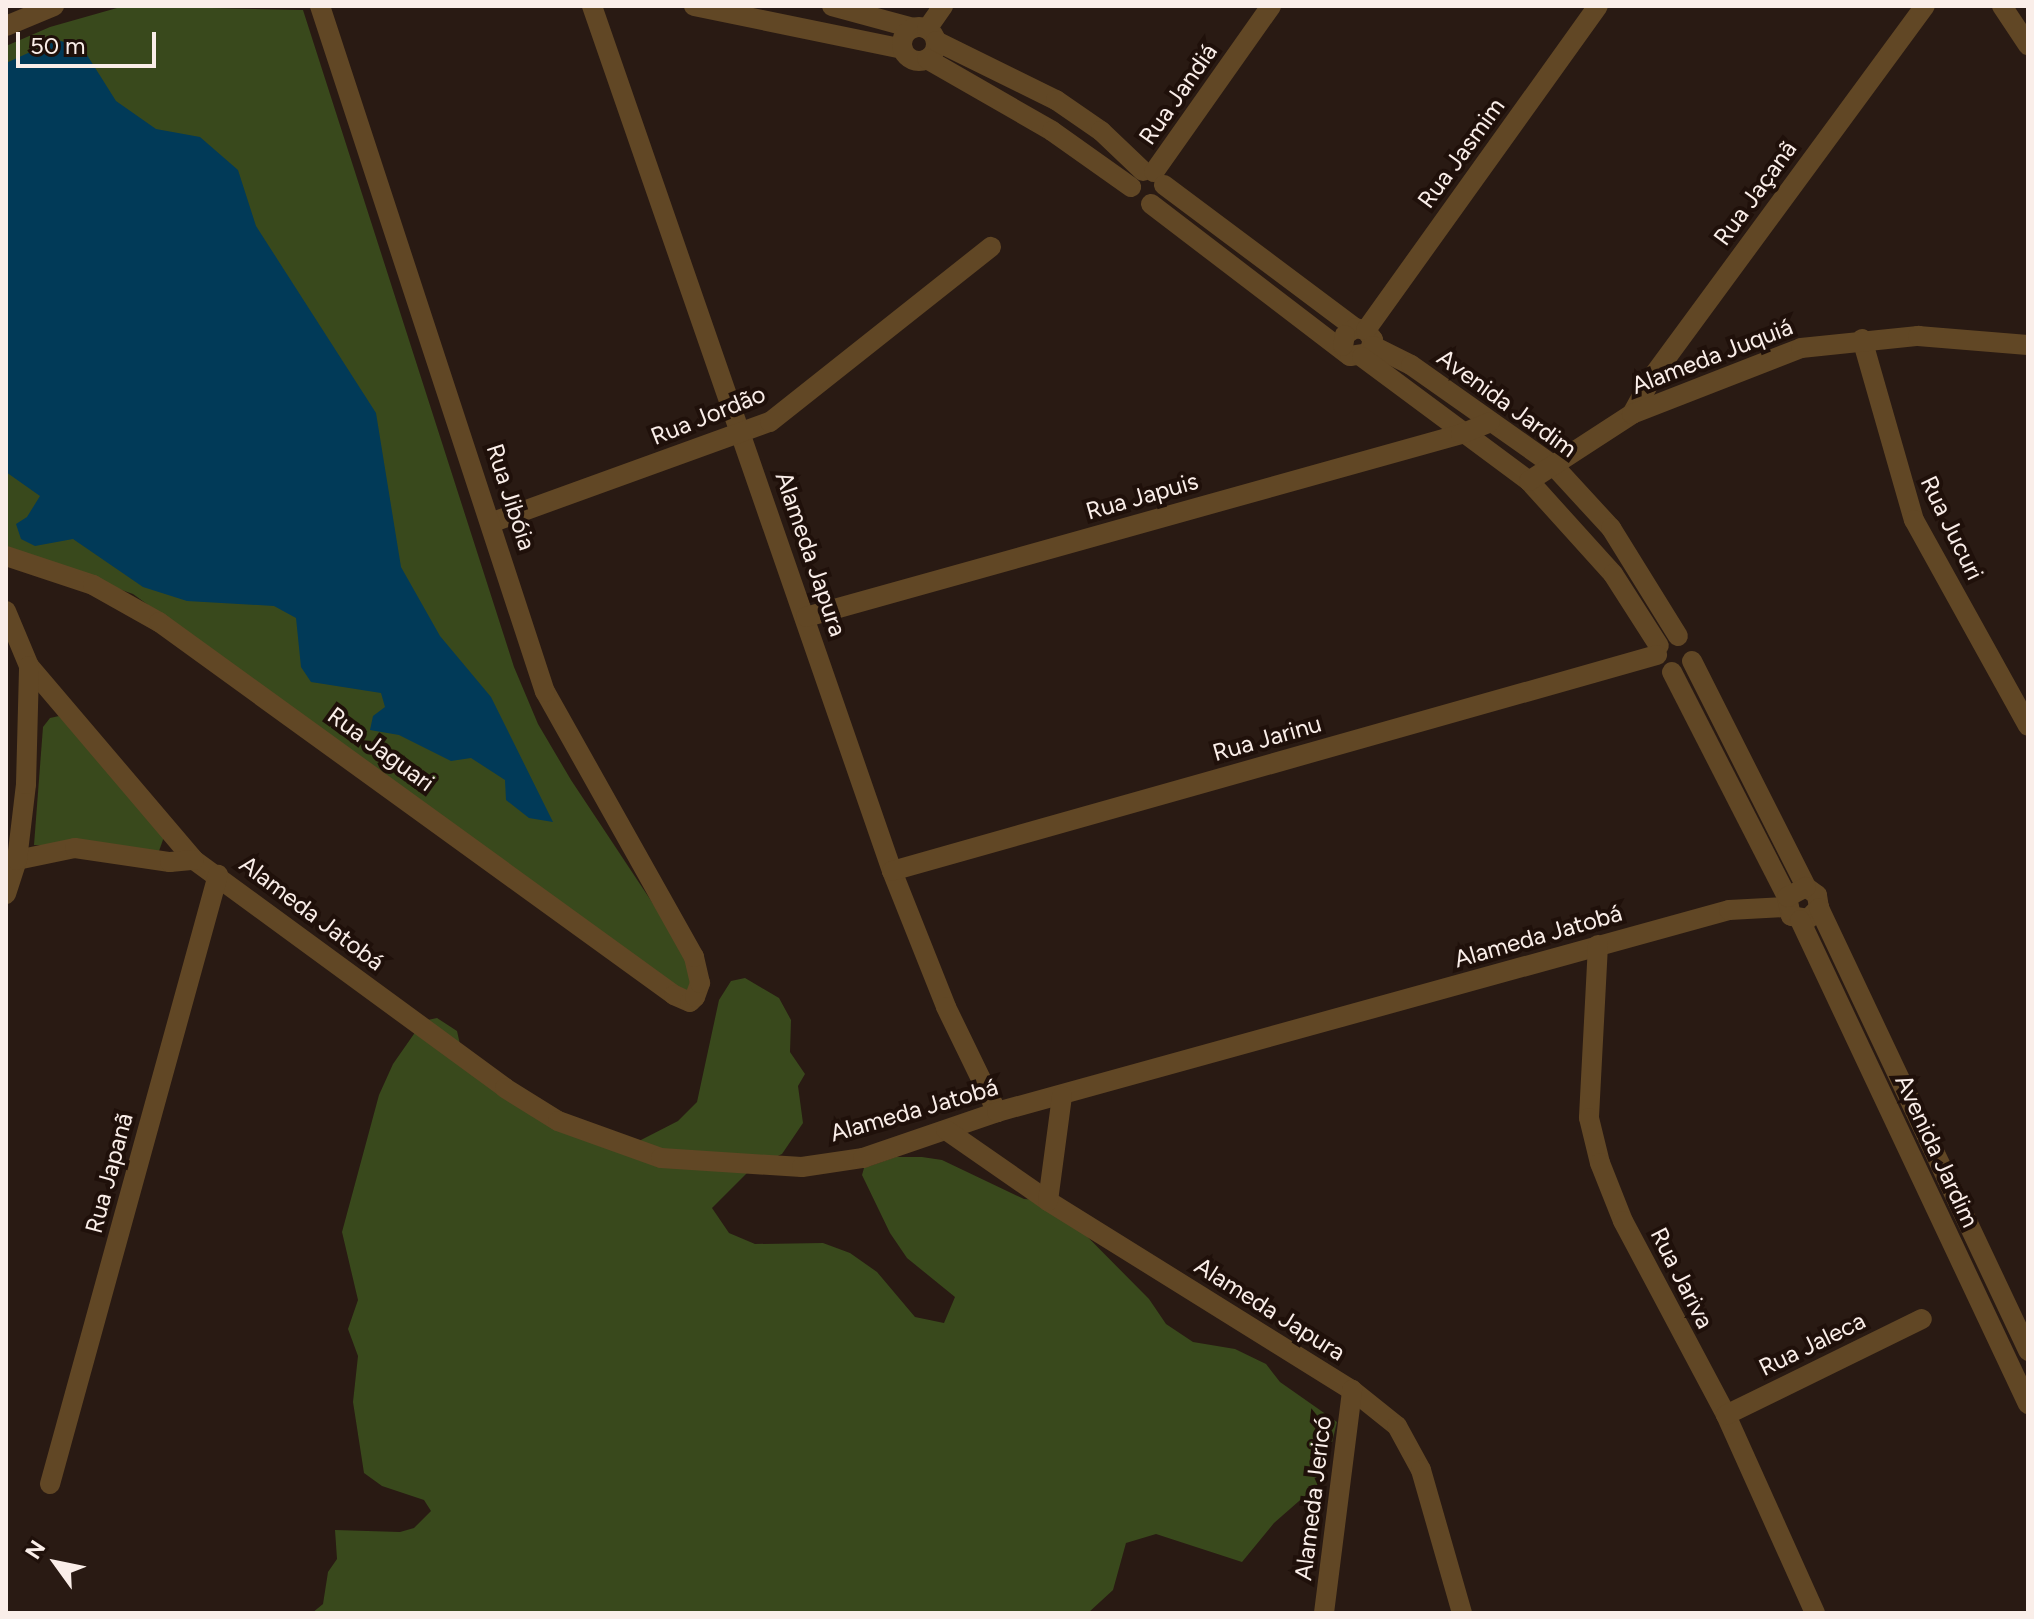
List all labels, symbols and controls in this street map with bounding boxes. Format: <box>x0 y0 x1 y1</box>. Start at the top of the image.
scale bar <box>20 16 160 66</box>
text: 50 m <box>30 31 86 60</box>
street label: Rua Jandiá <box>1133 38 1223 150</box>
street label: Rua Jasmim <box>1412 92 1510 214</box>
street label: Rua Jaçanã <box>1707 135 1803 251</box>
street label: Alameda Juquiá <box>1627 312 1797 400</box>
street label: Avenida Jardim <box>1432 343 1582 463</box>
street label: Rua Jordão <box>646 379 770 451</box>
street label: Rua Jibóia <box>480 440 542 554</box>
street label: Rua Japuis <box>1083 466 1201 526</box>
street label: Alameda Japura <box>769 468 853 640</box>
street label: Rua Jucuri <box>1914 471 1990 585</box>
street label: Rua Jaguari <box>322 701 440 797</box>
street label: Rua Jarinu <box>1209 709 1325 767</box>
street label: Alameda Jatobá <box>234 849 390 977</box>
street label: Alameda Jatobá <box>1451 898 1625 974</box>
street label: Avenida Jardim <box>1889 1070 1985 1232</box>
street label: Alameda Jatobá <box>827 1072 1001 1148</box>
street label: Rua Japanã <box>79 1110 139 1236</box>
street label: Rua Jariva <box>1644 1223 1720 1333</box>
street label: Alameda Japura <box>1189 1251 1351 1367</box>
street label: Rua Jaleca <box>1754 1306 1870 1382</box>
street label: Alameda Jericó <box>1289 1414 1337 1582</box>
north arrow <box>16 1523 96 1603</box>
text: N <box>19 1535 51 1564</box>

